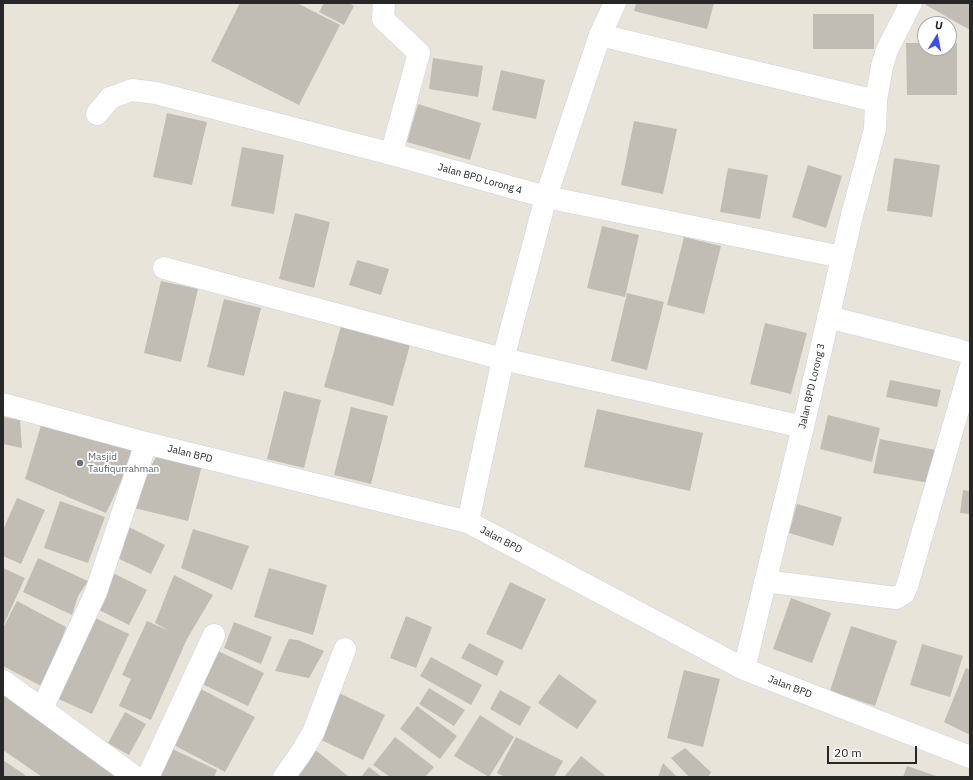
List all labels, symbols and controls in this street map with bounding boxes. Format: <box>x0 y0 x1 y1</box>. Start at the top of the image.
north arrow <box>917 16 957 56</box>
text: U <box>934 18 944 33</box>
street label: Jalan BPD Lorong 4 <box>436 161 524 197</box>
street label: Jalan BPD Lorong 3 <box>796 342 828 430</box>
street label: Jalan BPD <box>166 443 214 465</box>
place label: Masjid Taufiqurrahman <box>88 451 159 474</box>
marker: Masjid Taufiqurrahman <box>75 458 85 468</box>
street label: Jalan BPD <box>478 524 524 556</box>
street label: Jalan BPD <box>766 673 814 701</box>
scale bar <box>829 738 919 764</box>
text: 20 m <box>834 745 862 760</box>

